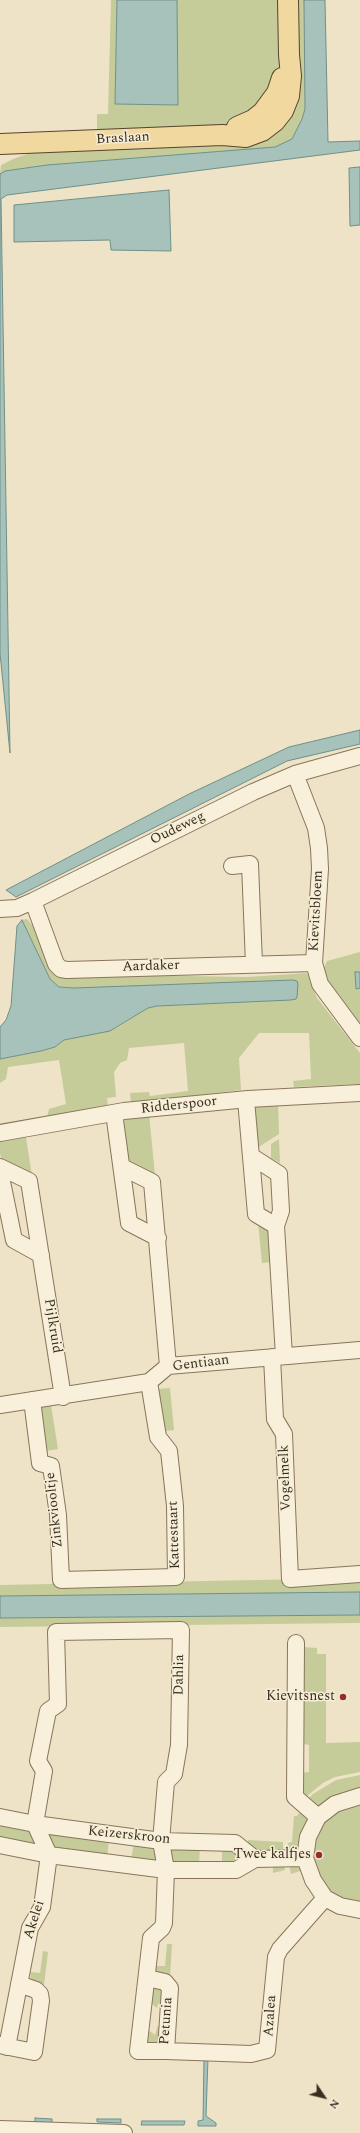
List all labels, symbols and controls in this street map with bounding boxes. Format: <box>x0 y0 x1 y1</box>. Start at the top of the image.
street label: Braslaan <box>96 129 150 149</box>
street label: Oudeweg <box>148 809 208 849</box>
street label: Kievitsbloem <box>306 870 328 952</box>
street label: Aardaker <box>122 958 180 976</box>
street label: Ridderspoor <box>140 1094 218 1118</box>
street label: Pijlkruid <box>39 1297 65 1355</box>
street label: Gentiaan <box>172 1352 230 1376</box>
street label: Vogelmelk <box>276 1445 296 1511</box>
street label: Zinkviooltje <box>43 1471 67 1549</box>
street label: Kattestaart <box>165 1501 185 1569</box>
street label: Dahlia <box>171 1654 189 1696</box>
place label: Kievitsnest <box>266 1689 335 1705</box>
marker: Kievitsnest <box>338 1692 348 1702</box>
street label: Keizerskroon <box>87 1823 171 1849</box>
place label: Twee kalfjes <box>233 1847 311 1863</box>
marker: Twee kalfjes <box>314 1850 324 1860</box>
street label: Akelei <box>21 1898 49 1942</box>
street label: Azalea <box>261 1995 281 2037</box>
street label: Petunia <box>157 1997 177 2045</box>
north arrow <box>304 2077 344 2117</box>
text: N <box>325 2096 344 2113</box>

